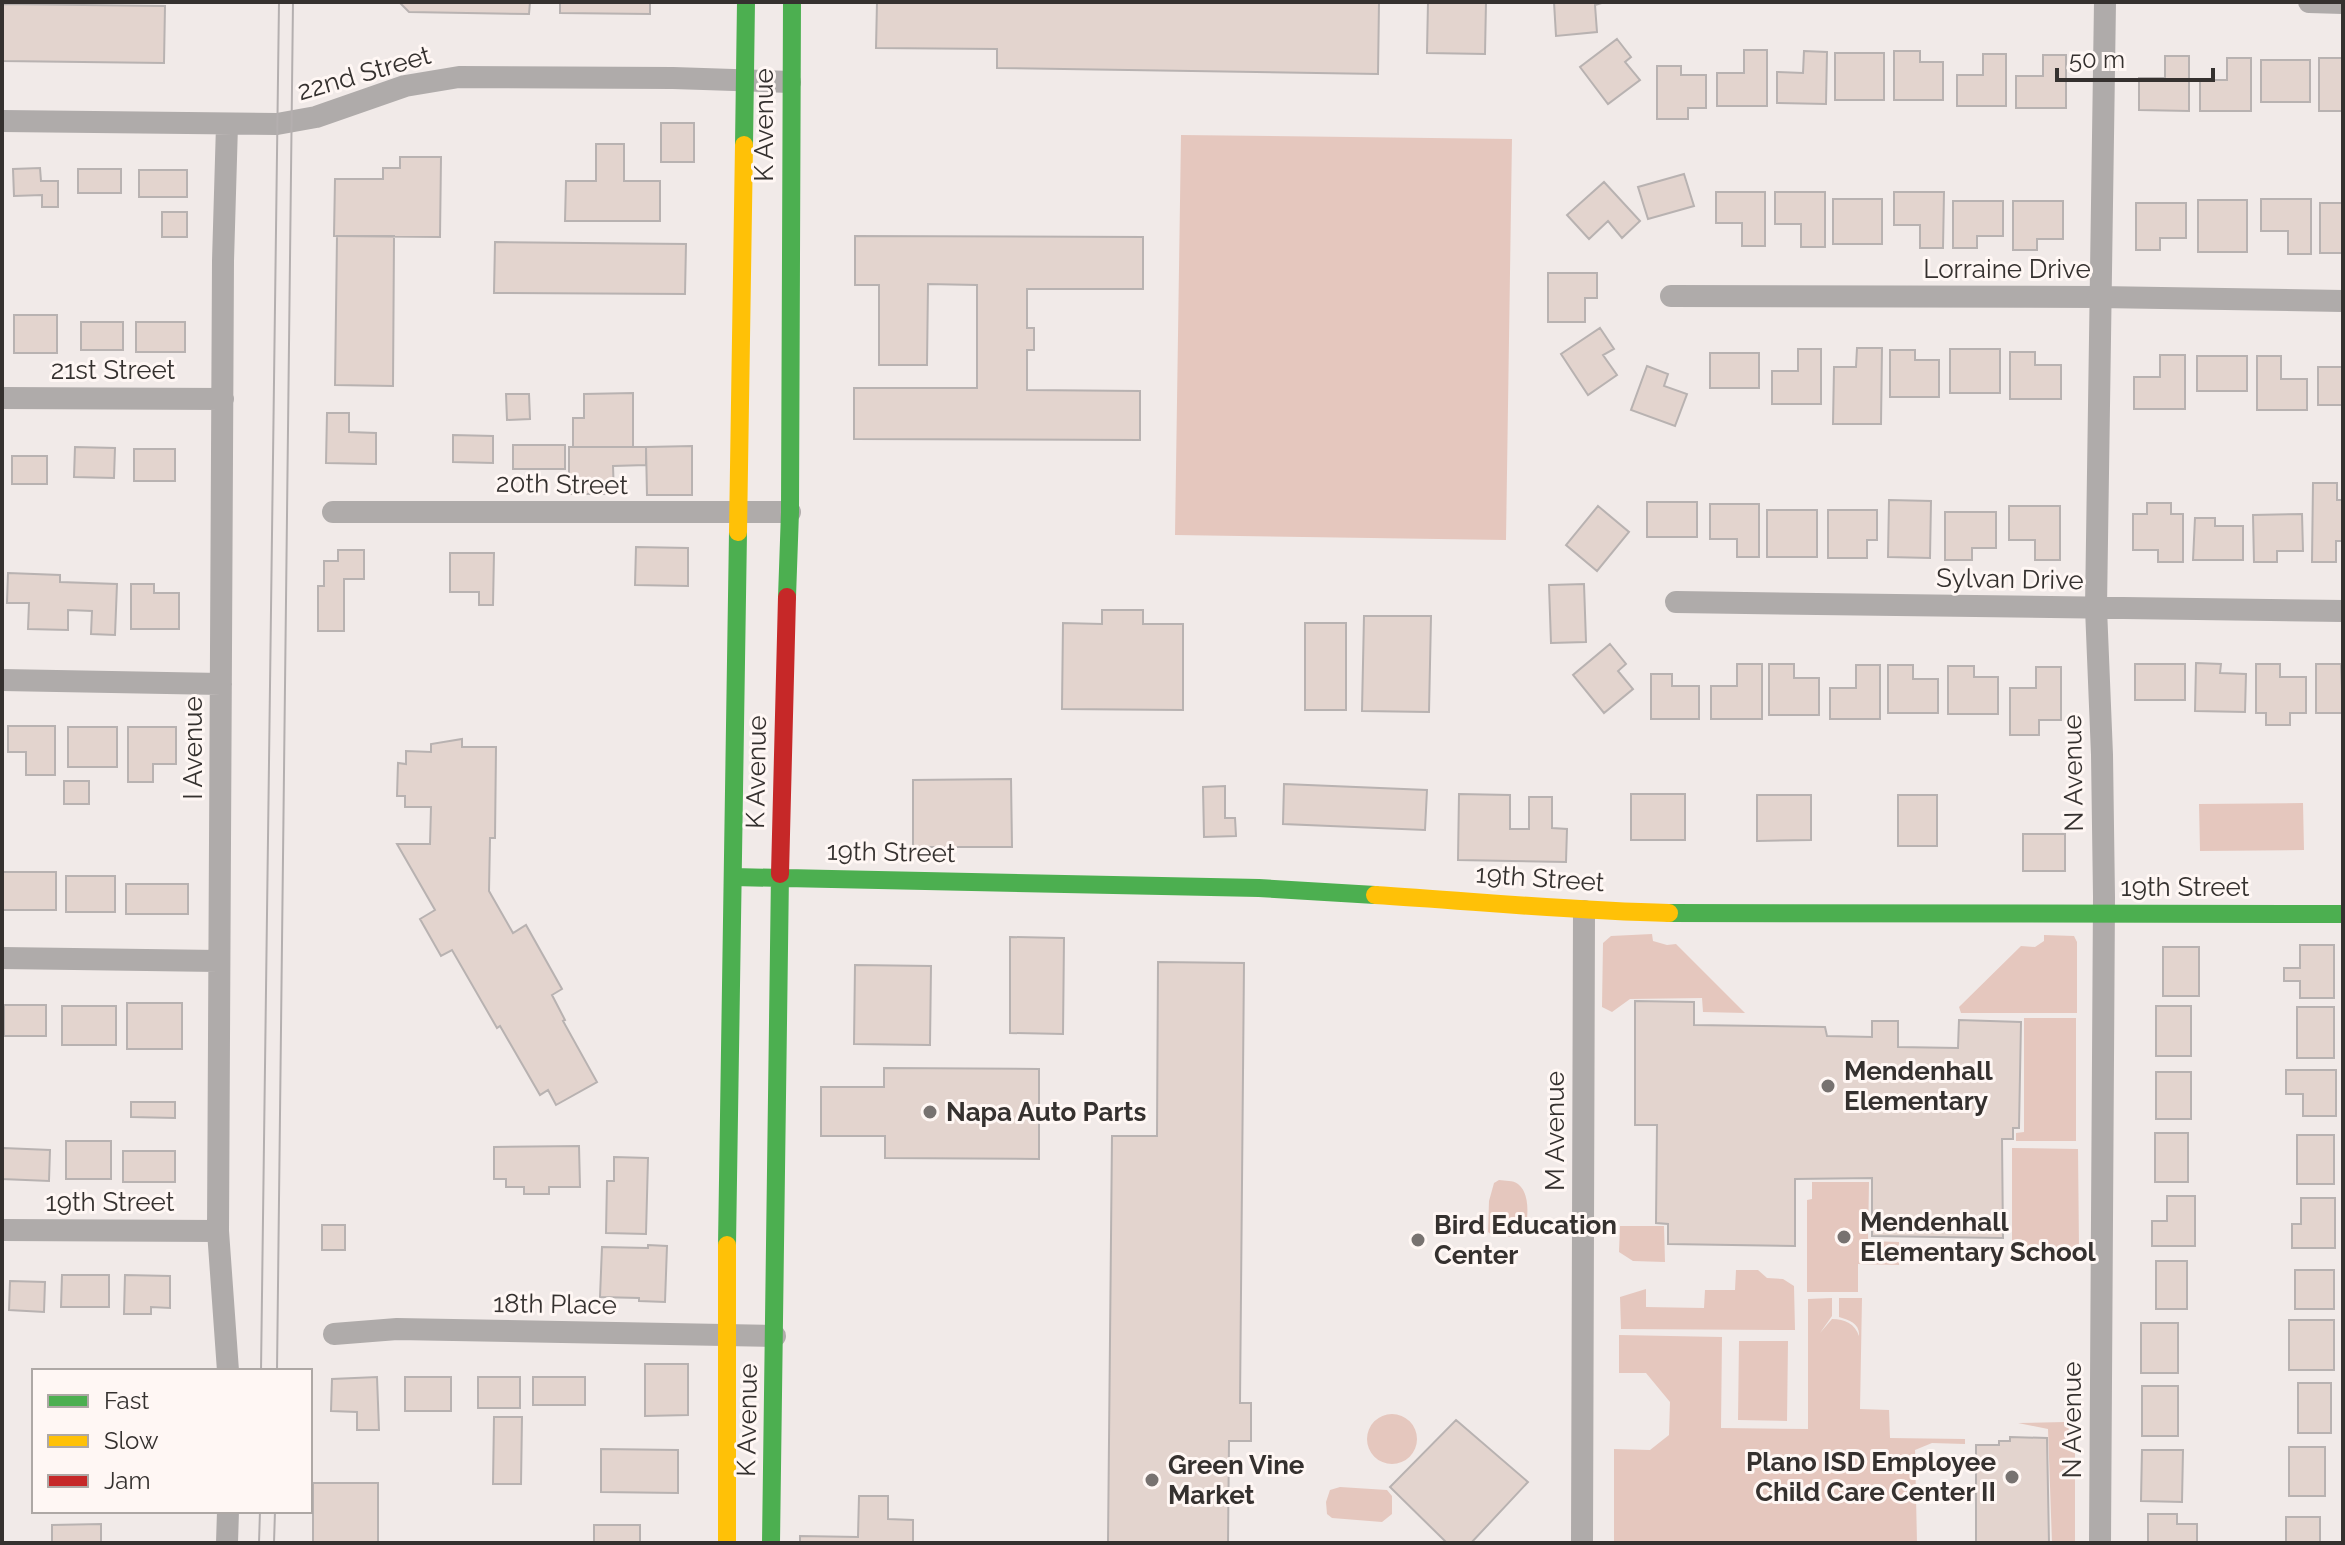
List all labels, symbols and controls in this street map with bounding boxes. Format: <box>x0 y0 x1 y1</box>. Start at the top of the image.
scale bar <box>2057 32 2213 82</box>
street label: 22nd Street <box>294 40 434 106</box>
text: 50 m <box>2069 45 2125 74</box>
street label: K Avenue <box>749 68 779 182</box>
street label: Lorraine Drive <box>1923 254 2091 284</box>
street label: 21st Street <box>51 355 176 385</box>
street label: 20th Street <box>496 468 629 500</box>
street label: Sylvan Drive <box>1936 563 2084 595</box>
street label: I Avenue <box>178 696 208 800</box>
street label: N Avenue <box>2057 714 2089 832</box>
street label: K Avenue <box>740 715 772 829</box>
street label: 19th Street <box>826 836 956 868</box>
street label: 19th Street <box>1475 859 1606 897</box>
street label: 19th Street <box>2121 872 2250 902</box>
place label: Mendenhall Elementary <box>1844 1056 1993 1116</box>
street label: M Avenue <box>1540 1071 1570 1191</box>
marker: Mendenhall Elementary <box>1819 1077 1837 1095</box>
place label: Napa Auto Parts <box>946 1097 1146 1127</box>
marker: Napa Auto Parts <box>921 1103 939 1121</box>
street label: 19th Street <box>46 1187 175 1217</box>
place label: Mendenhall Elementary School <box>1860 1207 2097 1267</box>
place label: Bird Education Center <box>1434 1210 1617 1270</box>
marker: Mendenhall Elementary School <box>1835 1228 1853 1246</box>
marker: Bird Education Center <box>1409 1231 1427 1249</box>
street label: 18th Place <box>493 1288 617 1320</box>
street label: N Avenue <box>2057 1361 2087 1479</box>
street label: K Avenue <box>731 1363 763 1477</box>
legend <box>32 1369 312 1513</box>
text: Fast <box>104 1386 149 1415</box>
text: Slow <box>104 1426 159 1455</box>
place label: Plano ISD Employee Child Care Center II <box>1746 1447 1996 1507</box>
place label: Green Vine Market <box>1168 1450 1305 1510</box>
text: Jam <box>104 1466 150 1495</box>
marker: Plano ISD Employee Child Care Center II <box>2003 1468 2021 1486</box>
marker: Green Vine Market <box>1143 1471 1161 1489</box>

